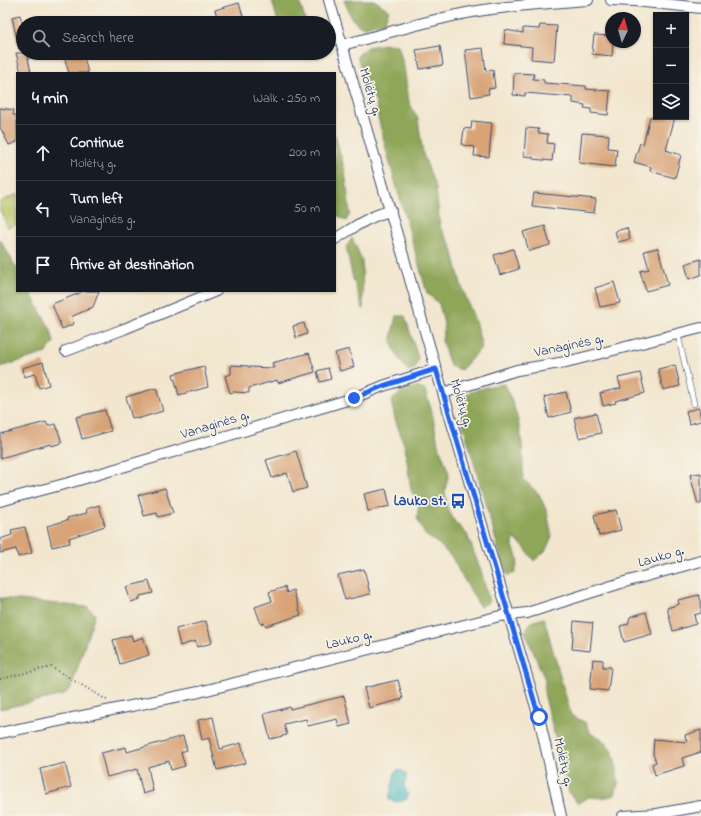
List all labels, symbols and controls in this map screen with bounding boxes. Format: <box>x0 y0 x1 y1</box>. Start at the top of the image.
north arrow <box>605 12 641 48</box>
map controls <box>653 12 689 120</box>
button: + <box>653 12 689 48</box>
search box <box>16 16 336 60</box>
icon: search <box>30 27 52 49</box>
text: Search here <box>62 27 134 49</box>
button: − <box>653 48 689 84</box>
street label: Molėtų g. <box>352 65 387 119</box>
button: layers <box>653 84 689 120</box>
text: 4 min <box>32 86 68 111</box>
text: Walk · 250 m <box>253 89 320 108</box>
text: Continue <box>70 132 124 154</box>
icon: ahead <box>32 142 54 164</box>
text: 200 m <box>289 143 320 162</box>
text: Molėtų g. <box>70 154 116 173</box>
text: Turn left <box>70 188 123 210</box>
icon: left <box>32 198 54 220</box>
text: 50 m <box>294 199 320 218</box>
text: Vanaginės g. <box>70 210 135 229</box>
icon: arrive <box>32 254 54 276</box>
text: Arrive at destination <box>70 254 194 276</box>
street label: Vanaginės g. <box>531 328 606 365</box>
street label: Molėtų g. <box>443 376 478 430</box>
route end <box>345 389 363 407</box>
street label: Vanaginės g. <box>177 405 252 447</box>
place label: Lauko st. <box>394 491 446 512</box>
bus stop icon: Lauko st. <box>449 492 467 510</box>
street label: Lauko g. <box>636 540 687 575</box>
street label: Lauko g. <box>324 624 375 657</box>
route start <box>530 708 548 726</box>
street label: Molėtų g. <box>546 736 579 789</box>

